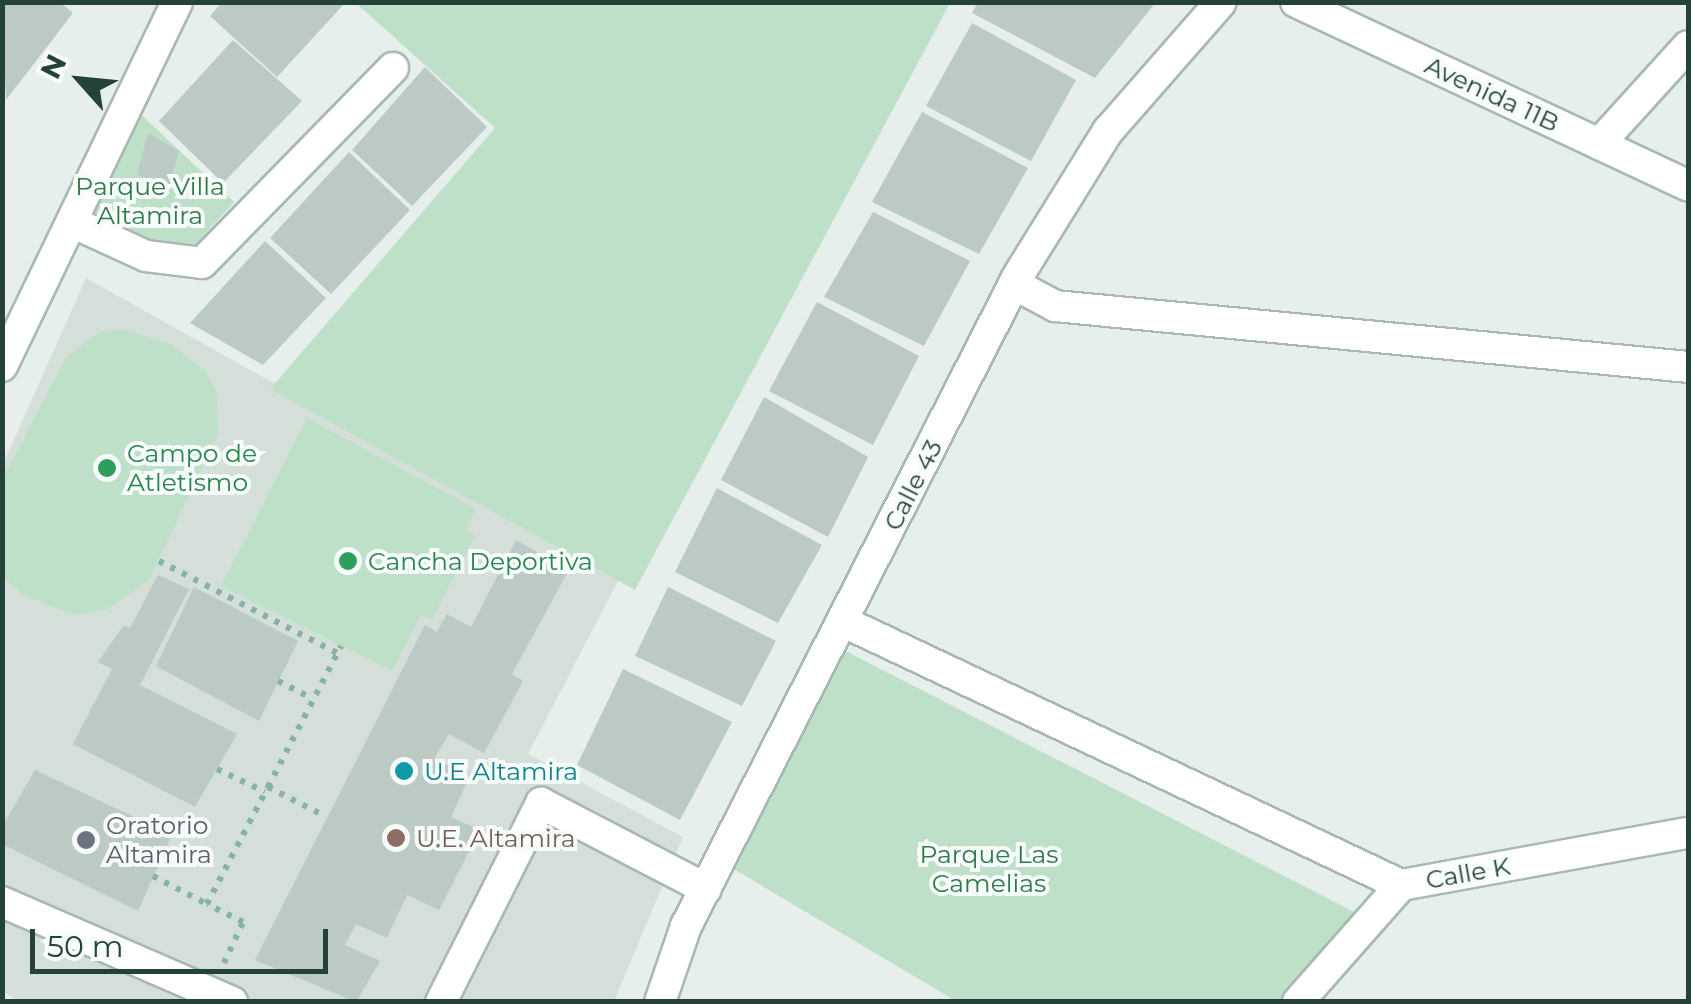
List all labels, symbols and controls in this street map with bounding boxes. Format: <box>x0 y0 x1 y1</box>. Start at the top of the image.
north arrow <box>30 30 130 130</box>
text: N <box>33 49 74 84</box>
street label: Avenida 11B <box>1420 50 1564 138</box>
park label: Parque Villa Altamira <box>75 172 225 231</box>
street label: Calle 43 <box>877 435 949 535</box>
place label: Campo de Atletismo <box>127 439 257 498</box>
marker: Campo de Atletismo <box>96 457 118 479</box>
place label: Cancha Deportiva <box>368 546 593 576</box>
marker: Cancha Deportiva <box>337 550 359 572</box>
place label: U.E Altamira <box>424 756 578 786</box>
marker: U.E Altamira <box>393 760 415 782</box>
place label: Oratorio Altamira <box>106 811 212 870</box>
place label: U.E. Altamira <box>416 823 576 853</box>
marker: U.E. Altamira <box>385 827 407 849</box>
marker: Oratorio Altamira <box>75 829 97 851</box>
park label: Parque Las Camelias <box>919 840 1059 899</box>
street label: Calle K <box>1423 851 1513 895</box>
scale bar <box>35 909 332 971</box>
text: 50 m <box>47 928 124 965</box>

